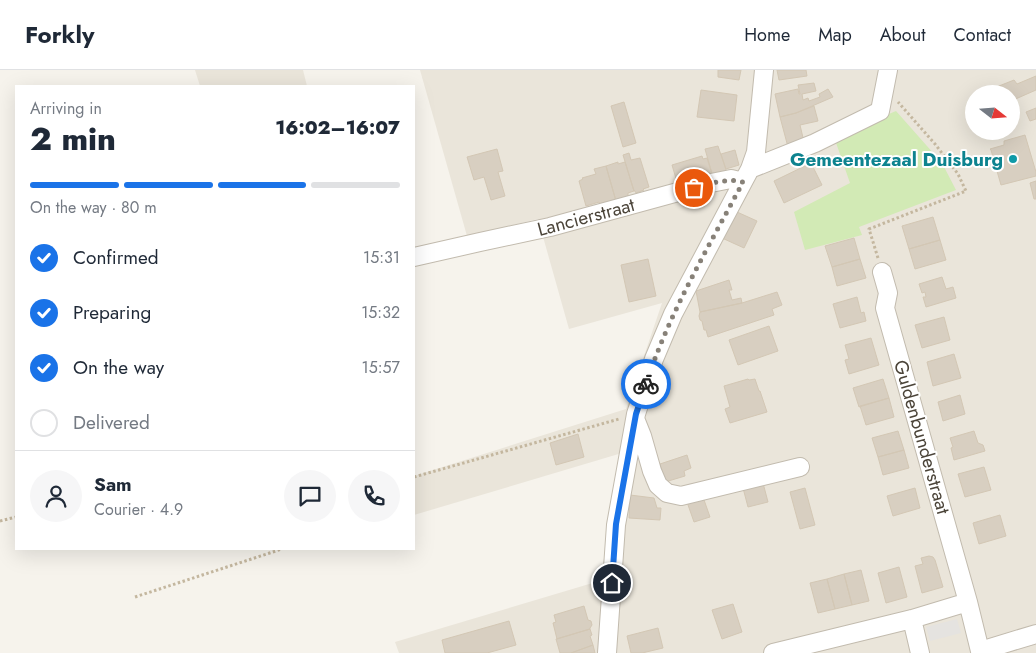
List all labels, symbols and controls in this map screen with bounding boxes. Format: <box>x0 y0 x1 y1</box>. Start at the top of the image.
text: Forkly <box>25 17 94 52</box>
text: Home <box>744 22 790 48</box>
text: Map <box>818 22 852 48</box>
text: About <box>880 22 925 48</box>
text: Contact <box>953 22 1011 48</box>
north arrow <box>965 85 1020 140</box>
map controls <box>965 85 1020 140</box>
text: Arriving in <box>30 97 102 120</box>
text: 16:02–16:07 <box>275 114 400 141</box>
text: 2 min <box>30 116 116 162</box>
place label: Gemeentezaal Duisburg <box>790 146 1003 173</box>
marker: Gemeentezaal Duisburg <box>1007 153 1019 165</box>
pin <box>673 167 715 209</box>
icon: bag <box>680 174 708 202</box>
street label: Lancierstraat <box>534 191 638 243</box>
text: On the way · 80 m <box>30 196 157 219</box>
icon: check <box>30 244 58 272</box>
text: Confirmed <box>73 244 159 271</box>
text: 15:31 <box>363 246 400 269</box>
icon: check <box>30 299 58 327</box>
text: Preparing <box>73 299 151 326</box>
text: 15:32 <box>361 301 400 324</box>
icon: check <box>30 354 58 382</box>
text: On the way <box>73 354 164 381</box>
text: 15:57 <box>362 356 400 379</box>
street label: Guldenbunderstraat <box>887 357 957 518</box>
courier <box>621 359 671 409</box>
icon: bike <box>632 370 660 398</box>
text: Delivered <box>73 409 150 436</box>
button: person <box>30 470 82 522</box>
button: chat <box>284 470 336 522</box>
button: phone <box>348 470 400 522</box>
text: Sam <box>94 471 132 498</box>
text: Courier · 4.9 <box>94 498 183 521</box>
pin <box>591 562 633 604</box>
icon: home <box>598 569 626 597</box>

